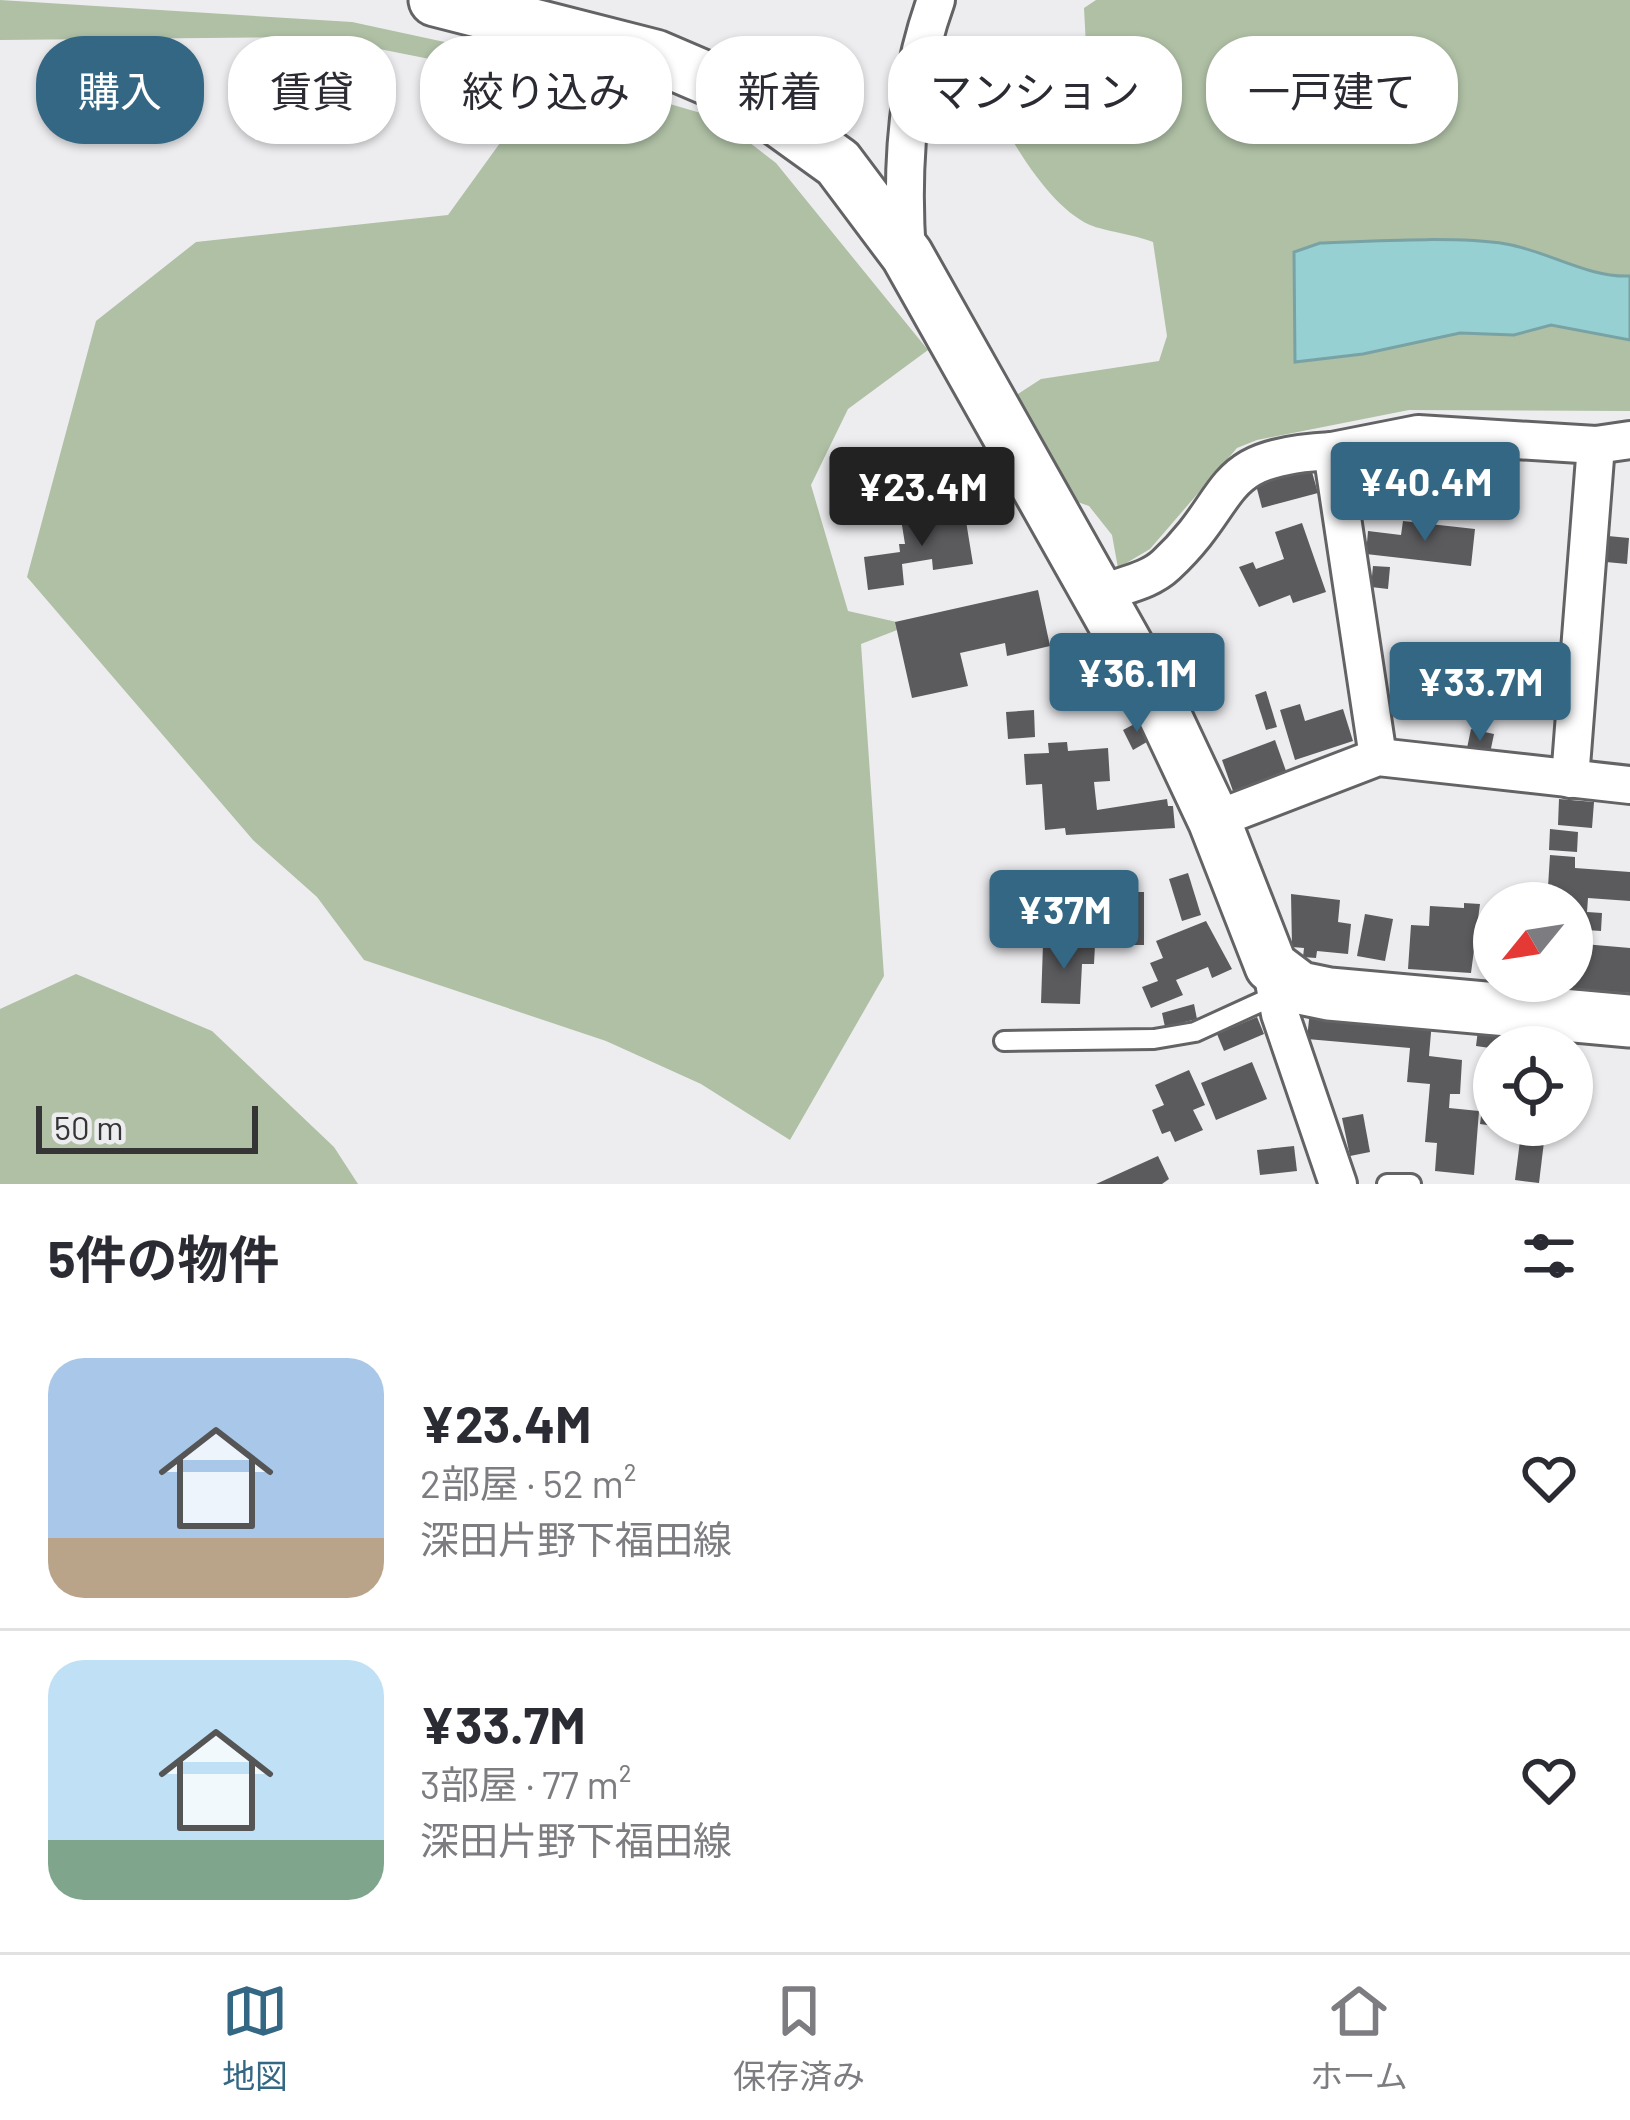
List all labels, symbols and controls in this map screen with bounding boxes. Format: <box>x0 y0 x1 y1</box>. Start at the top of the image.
chip: 購入 <box>36 36 204 144</box>
chip: 賃貸 <box>228 36 396 144</box>
chip: 絞り込み <box>420 36 672 144</box>
chip: 新着 <box>696 36 864 144</box>
chip: マンション <box>888 36 1182 144</box>
chip: 一戸建て <box>1206 36 1458 144</box>
pin: ¥40.4M <box>1327 442 1523 544</box>
pin: ¥23.4M <box>824 447 1020 549</box>
text: ¥40.4M <box>1358 457 1492 504</box>
text: ¥23.4M <box>856 462 988 509</box>
pin: ¥36.1M <box>1039 633 1235 735</box>
pin: ¥33.7M <box>1382 642 1578 744</box>
text: ¥36.1M <box>1077 648 1197 695</box>
text: ¥33.7M <box>1417 657 1543 704</box>
pin: ¥37M <box>993 870 1135 972</box>
north arrow <box>1473 882 1593 1002</box>
map controls <box>1473 882 1593 1146</box>
text: ¥37M <box>1016 885 1112 932</box>
button: locate <box>1473 1026 1593 1146</box>
scale bar <box>36 1100 258 1153</box>
text: 50 m <box>54 1107 124 1147</box>
icon: filters <box>1516 1223 1582 1289</box>
text: 5件の物件 <box>48 1227 280 1288</box>
text: ¥23.4M <box>420 1392 591 1453</box>
icon: home <box>144 1406 288 1550</box>
icon: heart <box>1516 1445 1582 1511</box>
text: 2部屋 · 52 m² <box>420 1459 636 1506</box>
text: 深田片野下福田線 <box>420 1515 732 1562</box>
text: ¥33.7M <box>420 1693 586 1754</box>
icon: home <box>144 1708 288 1852</box>
icon: heart <box>1516 1747 1582 1813</box>
text: 3部屋 · 77 m² <box>420 1760 632 1807</box>
text: 深田片野下福田線 <box>420 1816 732 1863</box>
tab: 地図 <box>222 1978 288 2098</box>
tab: 保存済み <box>733 1978 865 2098</box>
tab: ホーム <box>1310 1978 1408 2098</box>

